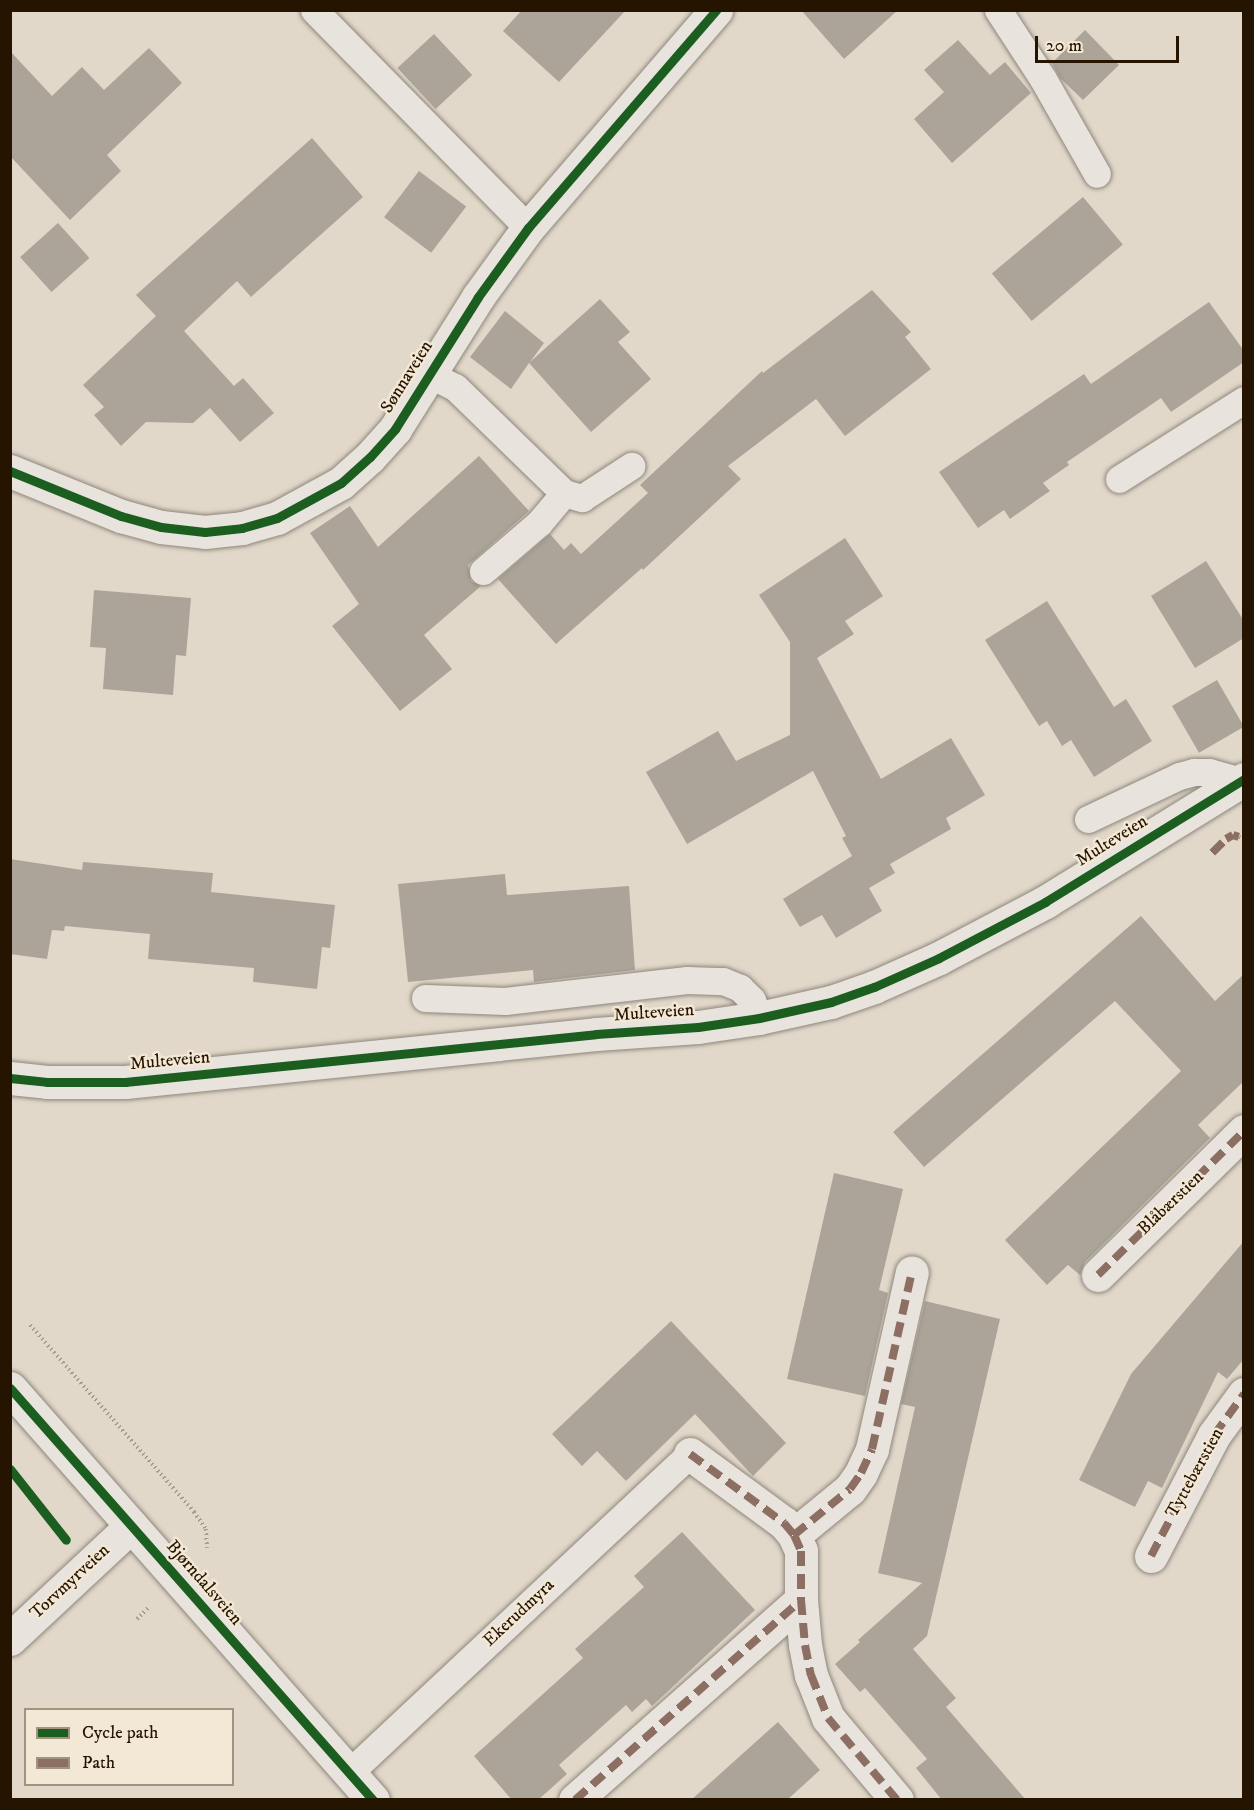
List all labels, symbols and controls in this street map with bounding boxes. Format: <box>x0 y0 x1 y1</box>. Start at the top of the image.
scale bar <box>1038 24 1182 62</box>
text: 20 m <box>1046 35 1082 57</box>
street label: Sønnaveien <box>376 337 438 417</box>
street label: Multeveien <box>1072 811 1152 871</box>
street label: Multeveien <box>613 999 695 1027</box>
street label: Multeveien <box>129 1047 211 1075</box>
street label: Blåbærstien <box>1134 1166 1208 1240</box>
street label: Tyttebærstien <box>1162 1424 1228 1522</box>
street label: Bjørndalsveien <box>161 1536 247 1630</box>
street label: Torvmyrveien <box>26 1540 114 1624</box>
street label: Ekerudmyra <box>479 1575 559 1651</box>
legend <box>24 1708 234 1786</box>
text: Cycle path <box>82 1722 159 1744</box>
text: Path <box>82 1752 115 1774</box>

